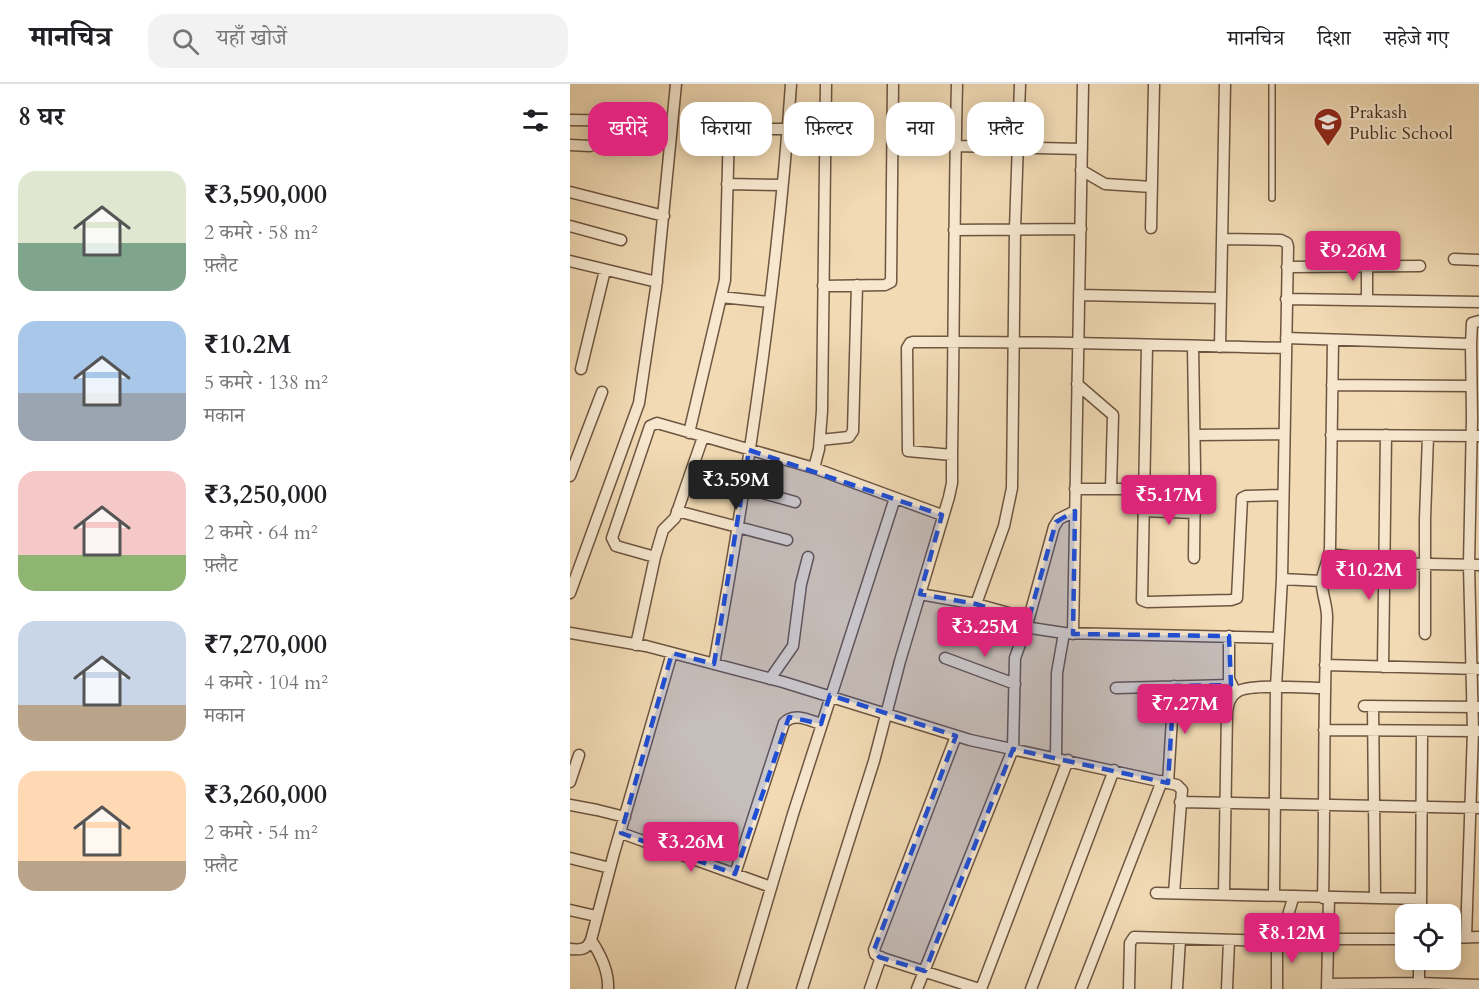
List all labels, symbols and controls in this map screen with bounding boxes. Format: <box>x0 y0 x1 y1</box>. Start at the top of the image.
search box <box>148 14 568 68</box>
text: मानचित्र <box>30 18 112 56</box>
text: यहाँ खोजें <box>217 23 287 53</box>
text: मानचित्र <box>1227 24 1284 53</box>
text: दिशा <box>1317 24 1351 53</box>
text: सहेजे गए <box>1384 24 1449 53</box>
icon: search <box>169 25 202 58</box>
text: 8 घर <box>18 99 64 134</box>
place label: Prakash Public School <box>1349 100 1453 146</box>
chip: खरीदें <box>588 102 668 156</box>
chip: किराया <box>680 102 772 156</box>
chip: फ़िल्टर <box>784 102 874 156</box>
chip: नया <box>886 102 955 156</box>
chip: फ़्लैट <box>967 102 1044 156</box>
icon: filters <box>519 104 552 137</box>
school or university icon: Prakash Public School <box>1312 106 1344 148</box>
text: ₹3,590,000 <box>204 177 327 212</box>
icon: home <box>66 195 138 267</box>
text: 2 कमरे · 58 m² <box>204 219 318 246</box>
pin: ₹9.26M <box>1304 231 1402 282</box>
text: ₹9.26M <box>1319 237 1387 264</box>
text: फ़्लैट <box>204 252 237 279</box>
text: ₹10.2M <box>204 327 291 362</box>
icon: home <box>66 345 138 417</box>
text: 5 कमरे · 138 m² <box>204 369 328 396</box>
text: मकान <box>204 402 245 429</box>
pin: ₹3.59M <box>687 460 785 511</box>
text: ₹3.59M <box>702 466 770 493</box>
pin: ₹5.17M <box>1120 475 1218 526</box>
text: ₹3,250,000 <box>204 477 327 512</box>
text: ₹5.17M <box>1135 481 1203 508</box>
icon: home <box>66 495 138 567</box>
text: 2 कमरे · 64 m² <box>204 519 318 546</box>
pin: ₹10.2M <box>1320 550 1418 601</box>
text: फ़्लैट <box>204 552 237 579</box>
text: ₹10.2M <box>1335 556 1403 583</box>
pin: ₹3.25M <box>936 607 1034 658</box>
text: ₹3.25M <box>951 613 1019 640</box>
text: ₹7,270,000 <box>204 627 327 662</box>
icon: home <box>66 645 138 717</box>
text: 4 कमरे · 104 m² <box>204 669 328 696</box>
pin: ₹7.27M <box>1136 684 1234 735</box>
text: ₹7.27M <box>1151 690 1219 717</box>
text: मकान <box>204 702 245 729</box>
text: ₹3,260,000 <box>204 777 327 812</box>
icon: home <box>66 795 138 867</box>
text: 2 कमरे · 54 m² <box>204 819 318 846</box>
pin: ₹3.26M <box>642 822 740 873</box>
text: ₹3.26M <box>657 828 725 855</box>
text: फ़्लैट <box>204 852 237 879</box>
map controls <box>1395 904 1461 970</box>
button: locate <box>1395 904 1461 970</box>
pin: ₹8.12M <box>1243 913 1341 964</box>
text: ₹8.12M <box>1258 919 1326 946</box>

